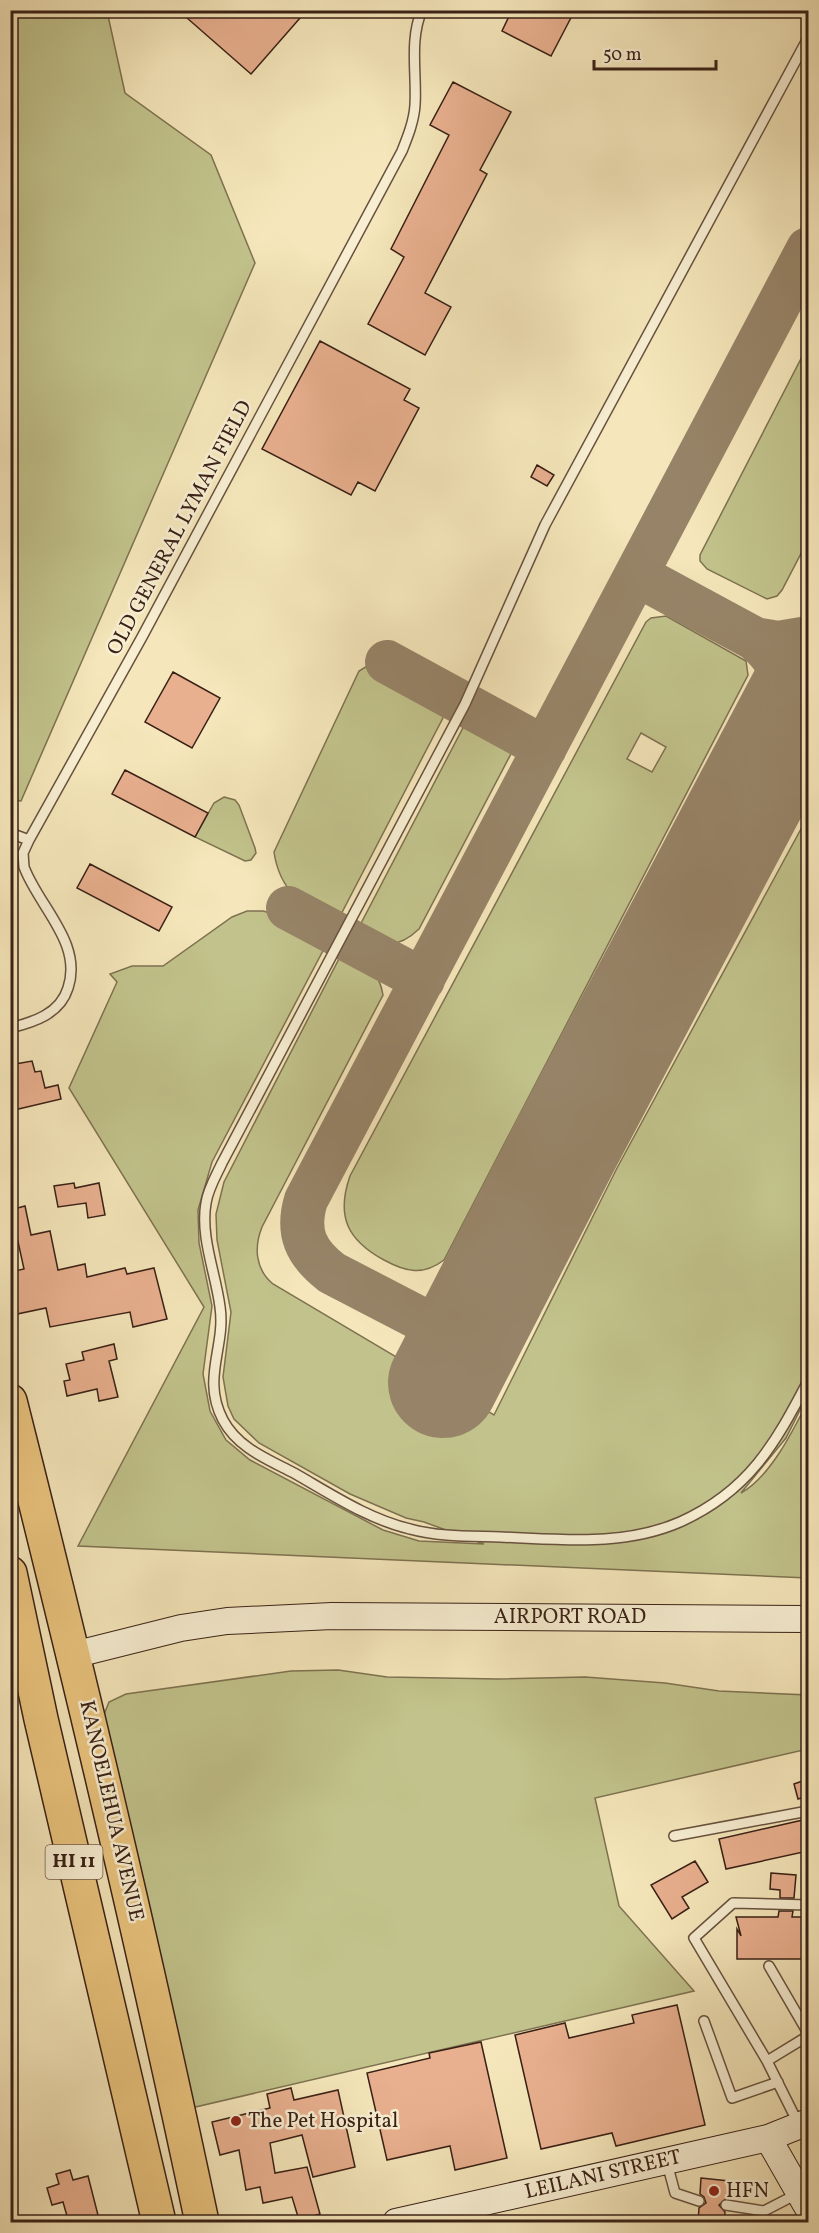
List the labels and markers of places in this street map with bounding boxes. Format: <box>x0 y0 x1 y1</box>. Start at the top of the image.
place label: The Pet Hospital <box>248 2107 398 2136</box>
marker: The Pet Hospital <box>229 2114 243 2128</box>
place label: HFN <box>726 2177 769 2206</box>
marker: HFN <box>707 2184 721 2198</box>

